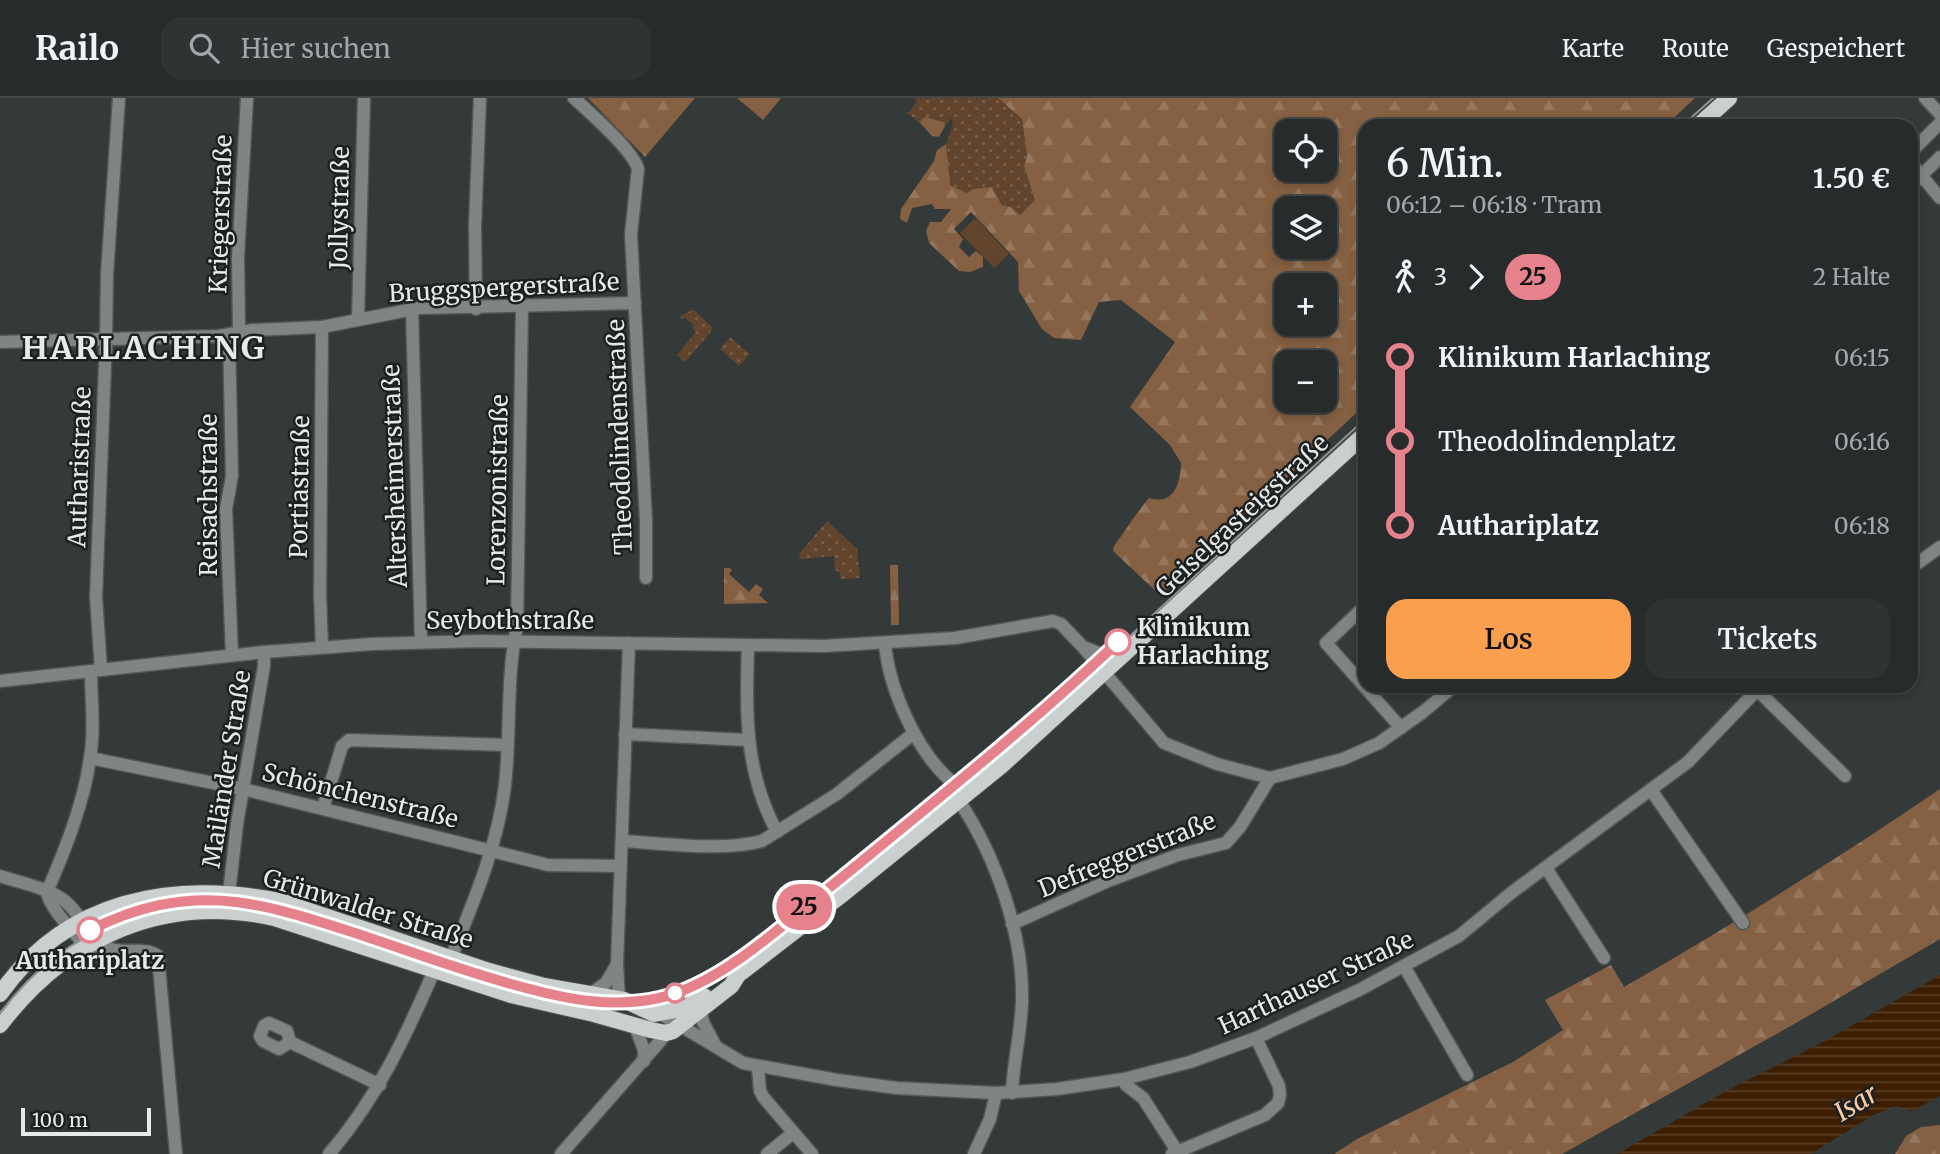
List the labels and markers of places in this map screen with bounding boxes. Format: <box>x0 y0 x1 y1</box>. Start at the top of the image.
place label: Klinikum Harlaching <box>1137 612 1269 671</box>
marker: Klinikum Harlaching <box>1105 629 1131 655</box>
marker: Authariplatz <box>77 917 103 943</box>
place label: Authariplatz <box>15 945 164 976</box>
unlabelled marker <box>665 983 685 1003</box>

